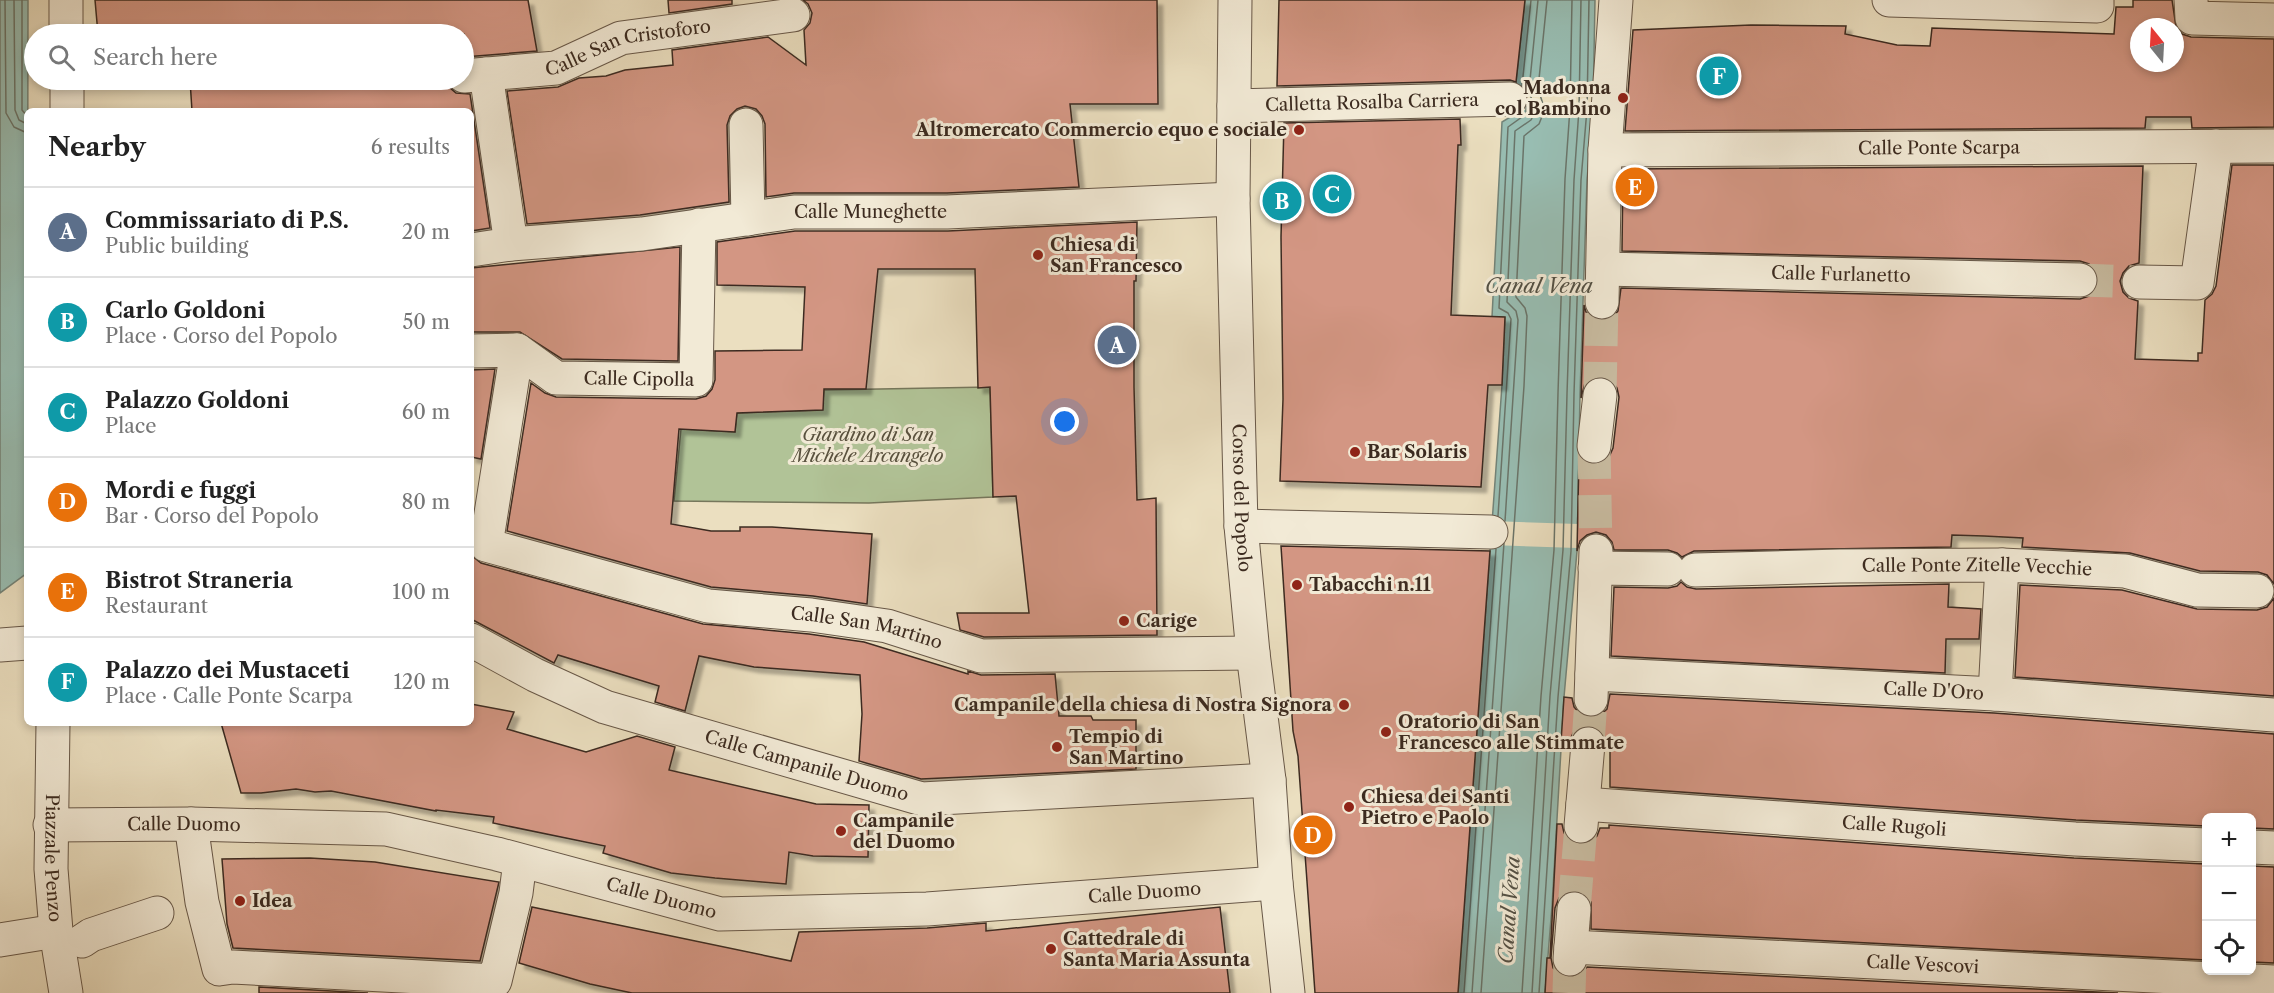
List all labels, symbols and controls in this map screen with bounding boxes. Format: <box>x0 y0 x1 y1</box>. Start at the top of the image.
street label: Calle San Cristoforo <box>544 15 712 80</box>
north arrow <box>2130 18 2184 72</box>
search box <box>24 24 474 90</box>
icon: search <box>45 41 78 74</box>
text: Search here <box>93 44 218 71</box>
pin: F <box>1700 54 1738 98</box>
place label: Madonna col Bambino <box>1495 77 1612 120</box>
street label: Calletta Rosalba Carriera <box>1265 89 1480 116</box>
marker: Madonna col Bambino <box>1616 91 1630 105</box>
place label: Altromercato Commercio equo e sociale <box>915 119 1287 141</box>
marker: Altromercato Commercio equo e sociale <box>1292 123 1306 137</box>
text: Nearby <box>48 131 146 163</box>
text: 6 results <box>371 135 450 159</box>
street label: Calle Ponte Scarpa <box>1858 137 2021 159</box>
pin: E <box>1616 164 1654 210</box>
pin: C <box>1312 172 1352 216</box>
pin: B <box>1262 178 1302 224</box>
street label: Calle Muneghette <box>794 201 947 223</box>
text: Commissariato di P.S. <box>105 207 349 234</box>
text: A <box>60 220 75 244</box>
text: 20 m <box>402 220 450 244</box>
text: Public building <box>105 234 248 258</box>
place label: Chiesa di San Francesco <box>1050 234 1183 277</box>
marker: Chiesa di San Francesco <box>1031 248 1045 262</box>
street label: Calle Furlanetto <box>1771 262 1911 287</box>
water label: Canal Vena <box>1485 274 1593 298</box>
text: Carlo Goldoni <box>105 297 265 324</box>
text: B <box>60 310 75 334</box>
text: 50 m <box>403 310 450 334</box>
pin: A <box>1098 322 1136 368</box>
text: Place · Corso del Popolo <box>105 324 338 348</box>
street label: Calle Cipolla <box>583 367 695 391</box>
text: Palazzo Goldoni <box>105 387 289 414</box>
text: C <box>59 400 76 424</box>
text: 60 m <box>402 400 450 424</box>
your location <box>1050 407 1079 436</box>
text: Place <box>105 414 156 438</box>
street label: Corso del Popolo <box>1227 423 1256 573</box>
park label: Giardino di San Michele Arcangelo <box>791 424 943 467</box>
place label: Bar Solaris <box>1367 441 1467 463</box>
marker: Bar Solaris <box>1348 445 1362 459</box>
text: Mordi e fuggi <box>105 477 256 504</box>
text: D <box>59 490 76 514</box>
text: 80 m <box>402 490 450 514</box>
text: Bar · Corso del Popolo <box>105 504 319 528</box>
street label: Calle Ponte Zitelle Vecchie <box>1862 554 2093 580</box>
text: Bistrot Straneria <box>105 567 293 594</box>
place label: Tabacchi n.11 <box>1309 574 1431 596</box>
marker: Tabacchi n.11 <box>1290 578 1304 592</box>
text: E <box>60 580 75 604</box>
text: 100 m <box>392 580 450 604</box>
text: Restaurant <box>105 594 208 618</box>
street label: Calle San Martino <box>790 602 945 654</box>
place label: Carige <box>1136 610 1197 632</box>
marker: Carige <box>1117 614 1131 628</box>
text: Palazzo dei Mustaceti <box>105 657 349 684</box>
text: F <box>61 670 74 694</box>
text: 120 m <box>393 670 450 694</box>
street label: Calle D'Oro <box>1883 677 1985 704</box>
text: Place · Calle Ponte Scarpa <box>105 684 352 708</box>
place label: Campanile della chiesa di Nostra Signora <box>954 694 1333 716</box>
marker: Campanile della chiesa di Nostra Signora <box>1337 698 1351 712</box>
place label: Oratorio di San Francesco alle Stimmate <box>1398 711 1624 754</box>
marker: Oratorio di San Francesco alle Stimmate <box>1379 725 1393 739</box>
street label: Calle Campanile Duomo <box>702 726 911 806</box>
place label: Tempio di San Martino <box>1069 726 1183 769</box>
marker: Tempio di San Martino <box>1050 740 1064 754</box>
place label: Chiesa dei Santi Pietro e Paolo <box>1361 786 1510 829</box>
street label: Piazzale Penzo <box>40 794 66 923</box>
marker: Chiesa dei Santi Pietro e Paolo <box>1342 800 1356 814</box>
place label: Campanile del Duomo <box>853 810 955 853</box>
street label: Calle Rugoli <box>1841 811 1948 841</box>
pin: D <box>1294 812 1332 858</box>
street label: Calle Duomo <box>127 813 241 836</box>
map controls <box>2202 813 2256 975</box>
button: + <box>2202 813 2256 867</box>
marker: Campanile del Duomo <box>834 824 848 838</box>
water label: Canal Vena <box>1493 855 1525 965</box>
button: − <box>2202 867 2256 921</box>
street label: Calle Duomo <box>604 873 719 924</box>
street label: Calle Duomo <box>1087 878 1202 908</box>
place label: Idea <box>252 890 293 912</box>
marker: Idea <box>233 894 247 908</box>
button: locate <box>2202 921 2256 975</box>
place label: Cattedrale di Santa Maria Assunta <box>1063 928 1251 971</box>
marker: Cattedrale di Santa Maria Assunta <box>1044 942 1058 956</box>
street label: Calle Vescovi <box>1866 951 1980 978</box>

